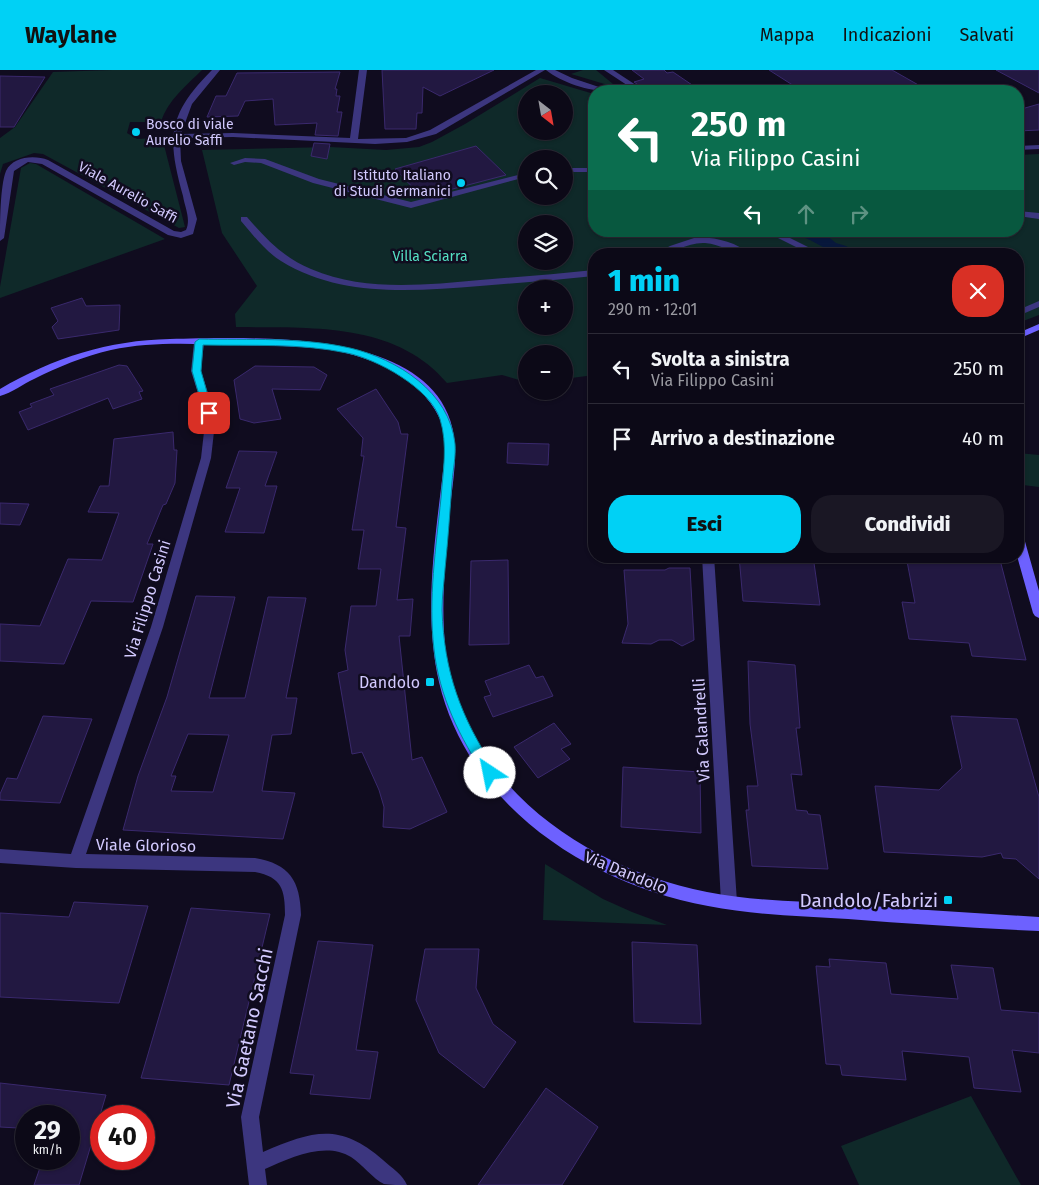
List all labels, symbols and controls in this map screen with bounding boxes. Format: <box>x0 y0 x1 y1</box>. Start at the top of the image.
text: Waylane <box>25 21 117 49</box>
text: Mappa <box>760 24 815 46</box>
text: Indicazioni <box>843 24 932 46</box>
text: Salvati <box>960 24 1014 46</box>
north arrow <box>518 85 572 140</box>
map controls <box>518 85 573 400</box>
text: 250 m <box>691 103 786 145</box>
icon: left <box>608 105 673 170</box>
place label: Bosco di viale Aurelio Saffi <box>146 116 234 149</box>
marker: Bosco di viale Aurelio Saffi <box>130 126 142 138</box>
text: Via Filippo Casini <box>691 145 860 172</box>
button: search <box>518 150 573 205</box>
street label: Viale Aurelio Saffi <box>75 158 181 227</box>
place label: Istituto Italiano di Studi Germanici <box>334 167 451 200</box>
marker: Istituto Italiano di Studi Germanici <box>455 177 467 189</box>
icon: left <box>739 200 767 228</box>
icon: ahead <box>792 200 820 228</box>
icon: right <box>845 200 873 228</box>
button: layers <box>518 215 573 270</box>
park label: Villa Sciarra <box>392 248 468 265</box>
text: 1 min <box>608 263 680 299</box>
button: close <box>952 265 1004 317</box>
button: + <box>518 280 573 335</box>
text: 290 m · 12:01 <box>608 300 698 319</box>
button: − <box>518 345 573 400</box>
text: Svolta a sinistra <box>651 348 790 371</box>
icon: left <box>608 355 636 383</box>
text: 250 m <box>953 357 1004 380</box>
text: Via Filippo Casini <box>651 371 774 390</box>
pin <box>188 392 230 434</box>
icon: arrive <box>195 399 223 427</box>
icon: arrive <box>608 425 636 453</box>
text: Arrivo a destinazione <box>651 427 835 450</box>
text: 40 m <box>962 427 1004 450</box>
button: Esci <box>608 495 801 553</box>
button: Condividi <box>811 495 1004 553</box>
street label: Via Filippo Casini <box>120 537 175 661</box>
place label: Dandolo <box>359 673 420 692</box>
marker: Dandolo <box>424 676 436 688</box>
street label: Via Calandrelli <box>689 677 714 783</box>
position arrow <box>463 746 515 798</box>
street label: Viale Glorioso <box>96 835 196 856</box>
street label: Via Dandolo <box>582 847 670 898</box>
place label: Dandolo/Fabrizi <box>799 889 938 912</box>
marker: Dandolo/Fabrizi <box>942 894 954 906</box>
street label: Via Gaetano Sacchi <box>221 946 278 1110</box>
speed limit sign: 40 <box>90 1105 155 1170</box>
text: 29 <box>34 1116 61 1146</box>
text: km/h <box>33 1143 62 1157</box>

